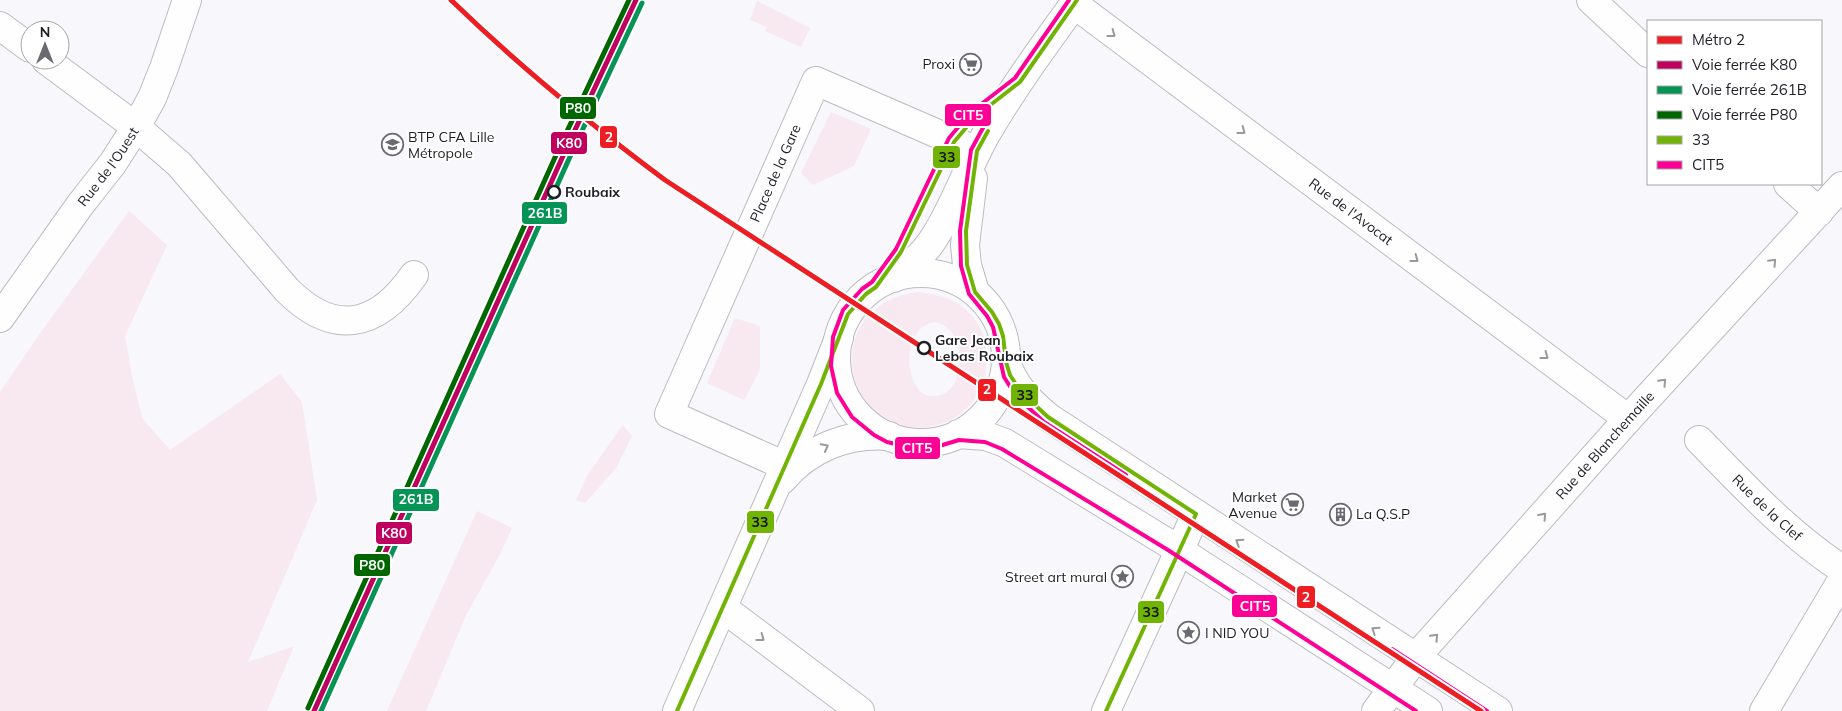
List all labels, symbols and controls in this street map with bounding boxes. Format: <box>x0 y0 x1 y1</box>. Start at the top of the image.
north arrow <box>20 20 70 70</box>
legend <box>1647 20 1822 185</box>
text: N <box>40 23 50 41</box>
one-way arrow <box>1106 28 1116 37</box>
text: Métro 2 <box>1692 30 1745 49</box>
supermarket icon: Proxi <box>959 52 983 76</box>
place label: Proxi <box>922 55 955 73</box>
text: Voie ferrée K80 <box>1692 55 1797 74</box>
text: Voie ferrée 261B <box>1692 80 1807 99</box>
line badge: P80 <box>559 96 597 120</box>
text: P80 <box>565 99 591 117</box>
line badge: CIT5 <box>944 103 992 127</box>
text: Voie ferrée P80 <box>1692 105 1798 124</box>
text: CIT5 <box>953 106 983 124</box>
street label: Place de la Gare <box>746 121 805 225</box>
street label: Rue de l'Ouest <box>73 124 143 210</box>
line badge: 2 <box>599 125 618 149</box>
one-way arrow <box>1236 125 1246 134</box>
place label: BTP CFA Lille Métropole <box>408 128 494 162</box>
text: 2 <box>605 128 613 146</box>
text: 33 <box>1692 130 1710 149</box>
line badge: K80 <box>550 131 588 155</box>
school or university icon: BTP CFA Lille Métropole <box>380 133 404 157</box>
text: K80 <box>556 134 582 152</box>
line badge: 33 <box>932 145 961 169</box>
text: 33 <box>939 148 955 166</box>
text: CIT5 <box>1692 155 1724 174</box>
street label: Rue de l'Avocat <box>1305 174 1397 249</box>
place label: Roubaix <box>565 183 620 201</box>
marker: Roubaix <box>547 185 561 199</box>
line badge: 261B <box>521 201 568 225</box>
text: 261B <box>528 204 563 222</box>
one-way arrow <box>1409 254 1418 262</box>
one-way arrow <box>1767 259 1776 268</box>
place label: Gare Jean Lebas Roubaix <box>935 331 1034 365</box>
marker: Gare Jean Lebas Roubaix <box>917 341 931 355</box>
one-way arrow <box>1539 351 1548 359</box>
line badge: 2 <box>977 378 997 402</box>
one-way arrow <box>1657 378 1666 387</box>
text: 2 <box>983 380 991 398</box>
line badge: 33 <box>1010 383 1039 407</box>
text: 33 <box>1017 386 1033 404</box>
street label: Rue de Blanchemaille <box>1552 387 1658 503</box>
line badge: CIT5 <box>894 436 941 460</box>
text: CIT5 <box>902 439 932 457</box>
one-way arrow <box>820 443 829 453</box>
street label: Rue de la Clef <box>1728 470 1806 545</box>
line badge: 261B <box>392 488 440 512</box>
place label: Market Avenue <box>1228 488 1277 522</box>
text: 261B <box>399 490 434 508</box>
supermarket icon: Market Avenue <box>1281 493 1305 517</box>
building icon: La Q.S.P <box>1328 502 1352 526</box>
place label: La Q.S.P <box>1356 505 1410 523</box>
line badge: 33 <box>746 510 775 534</box>
one-way arrow <box>1537 512 1546 521</box>
text: 33 <box>752 513 768 531</box>
line badge: K80 <box>375 521 413 545</box>
text: K80 <box>381 524 407 542</box>
one-way arrow <box>1235 539 1245 548</box>
line badge: P80 <box>353 553 391 577</box>
text: P80 <box>359 556 385 574</box>
place icon: Street art mural <box>1111 565 1135 589</box>
place label: Street art mural <box>1005 568 1107 586</box>
line badge: 2 <box>1296 585 1316 609</box>
text: 2 <box>1302 588 1310 606</box>
line badge: CIT5 <box>1231 594 1278 618</box>
text: CIT5 <box>1240 597 1270 615</box>
line badge: 33 <box>1137 600 1165 624</box>
text: 33 <box>1143 603 1159 621</box>
place icon: I NID YOU <box>1177 621 1201 645</box>
place label: I NID YOU <box>1205 624 1269 642</box>
one-way arrow <box>1372 627 1381 636</box>
one-way arrow <box>756 632 765 641</box>
one-way arrow <box>1429 634 1438 643</box>

